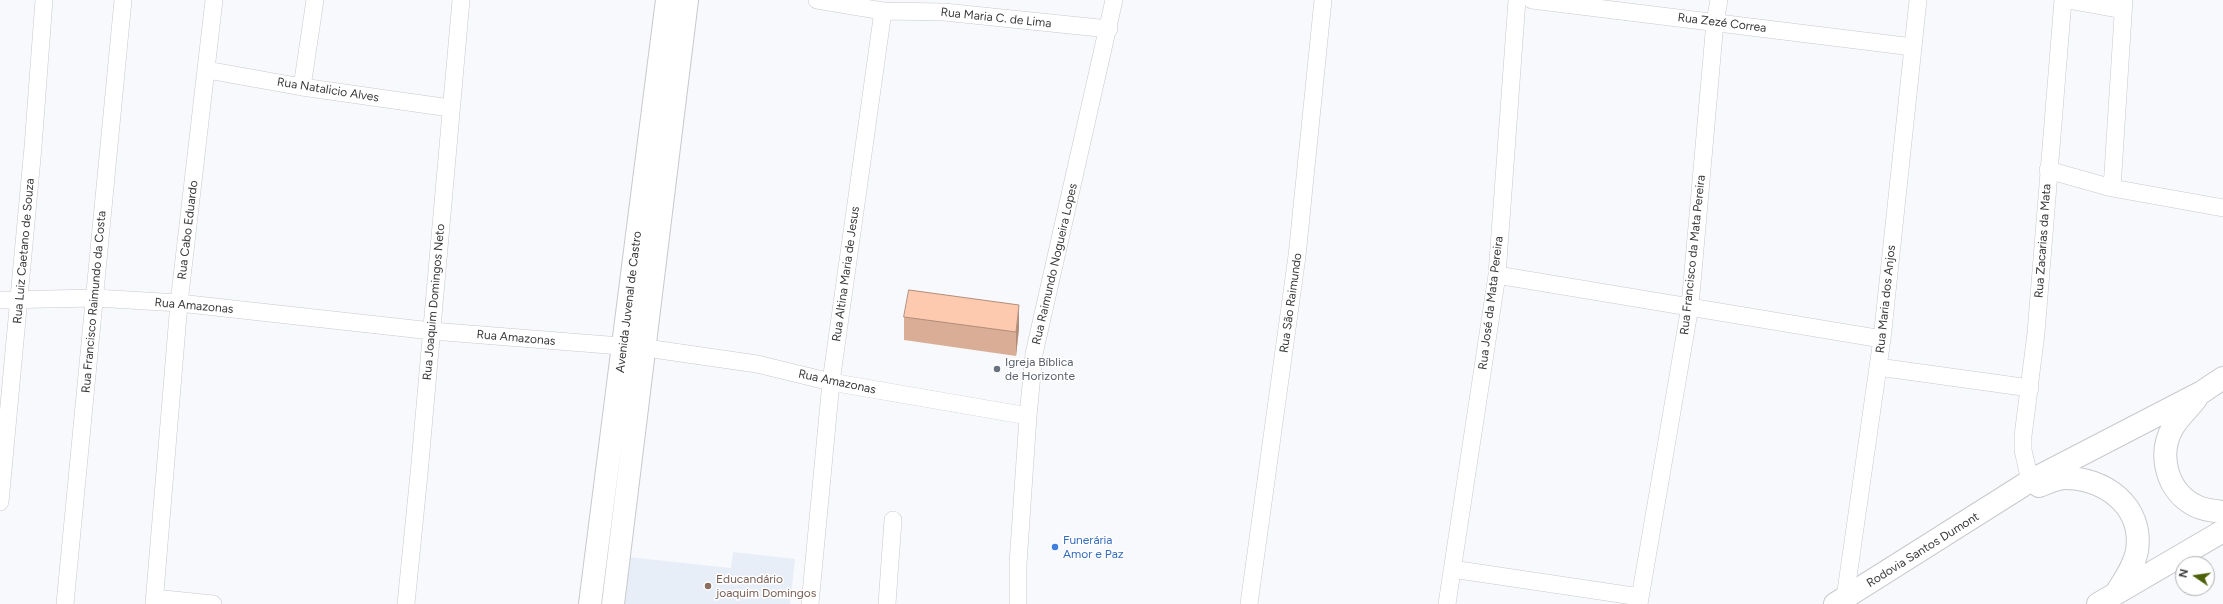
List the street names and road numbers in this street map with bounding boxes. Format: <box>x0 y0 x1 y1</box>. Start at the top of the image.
street label: Rua Maria C. de Lima <box>940 5 1052 31</box>
street label: Rua Zezé Correa <box>1677 10 1767 36</box>
street label: Rua Natalicio Alves <box>276 75 380 105</box>
street label: Rua Francisco da Mata Pereira <box>1677 174 1709 336</box>
street label: Rua Luiz Caetano de Souza <box>10 178 38 324</box>
street label: Rua Cabo Eduardo <box>175 179 201 281</box>
street label: Rua Raimundo Nogueira Lopes <box>1029 182 1081 346</box>
street label: Rua Zacarias da Mata <box>2032 184 2054 298</box>
street label: Rua Altina Maria de Jesus <box>829 205 863 343</box>
street label: Rua Francisco Raimundo da Costa <box>79 210 109 394</box>
street label: Rua Joaquim Domingos Neto <box>420 223 448 381</box>
street label: Avenida Juvenal de Castro <box>613 230 645 374</box>
street label: Rua José da Mata Pereira <box>1476 235 1506 371</box>
street label: Rua Maria dos Anjos <box>1873 244 1899 354</box>
street label: Rua São Raimundo <box>1277 252 1305 354</box>
street label: Rua Amazonas <box>154 295 234 317</box>
street label: Rua Amazonas <box>476 327 556 349</box>
street label: Rua Amazonas <box>797 367 877 397</box>
street label: Rodovia Santos Dumont <box>1864 509 1982 591</box>

